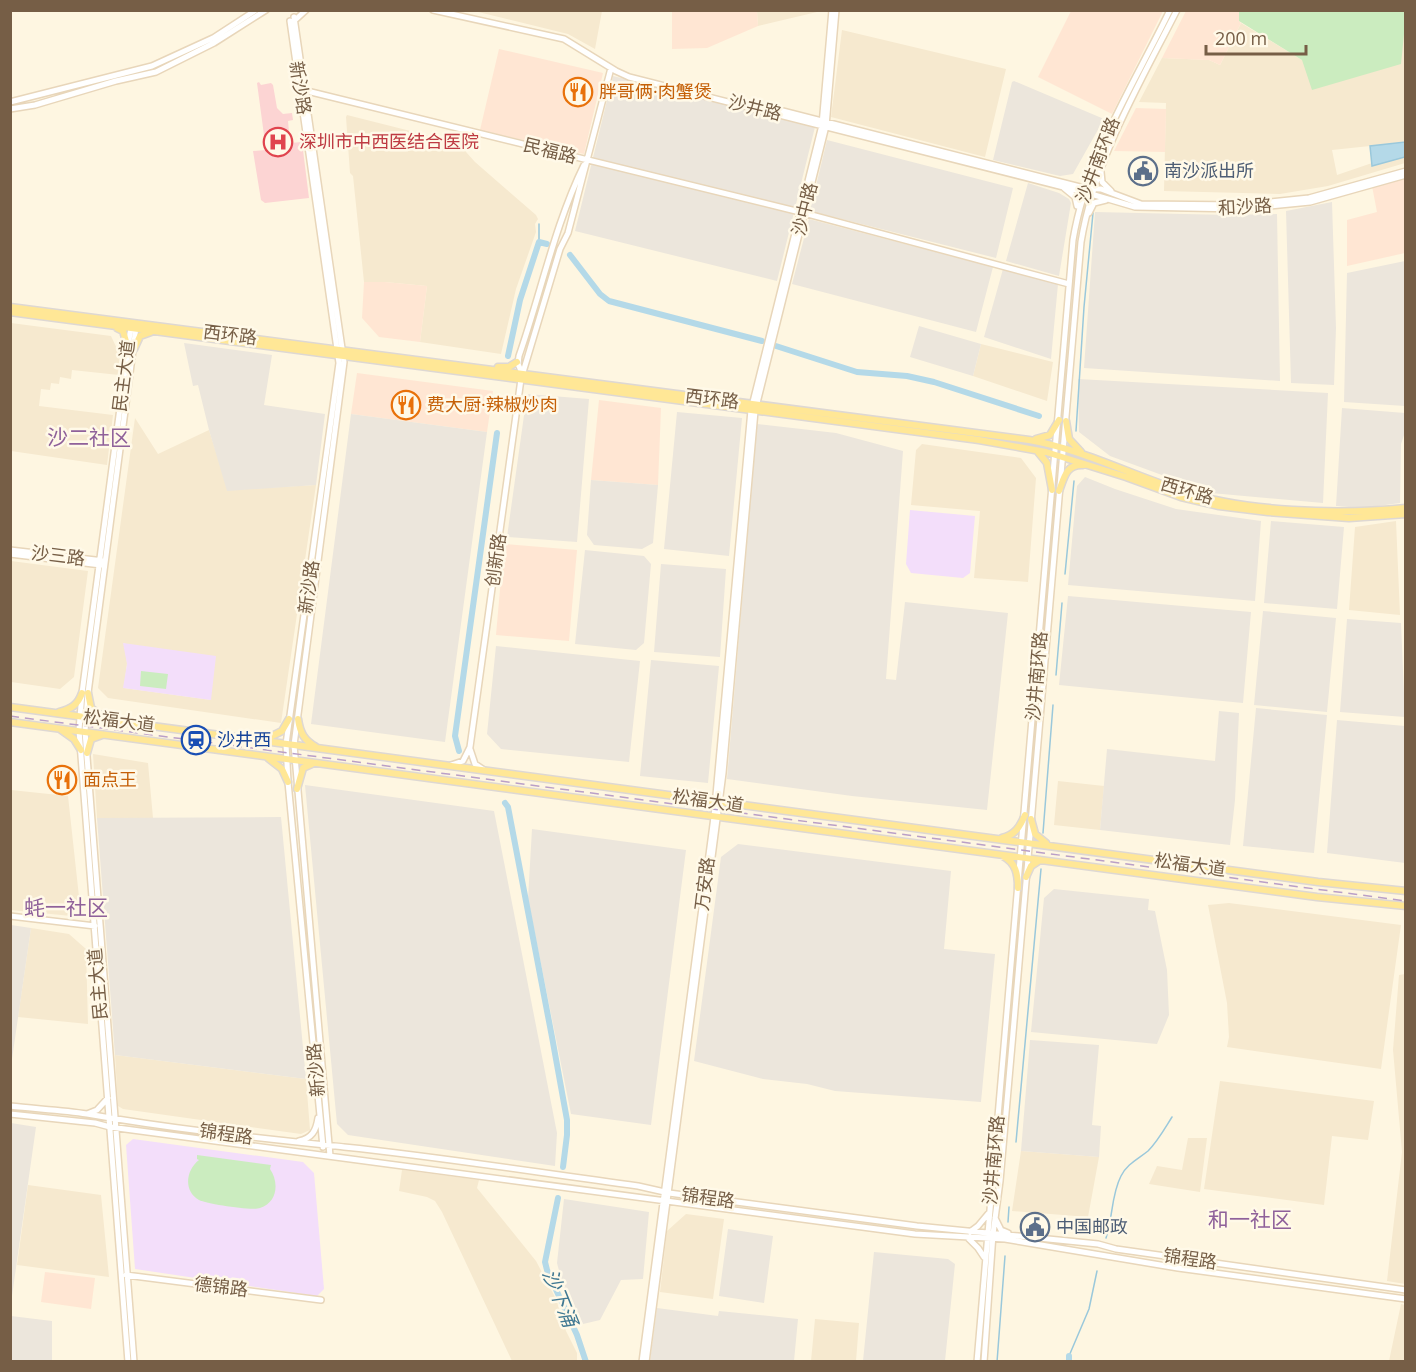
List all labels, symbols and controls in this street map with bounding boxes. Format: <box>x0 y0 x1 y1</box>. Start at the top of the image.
scale bar <box>1206 18 1306 56</box>
text: 200 m <box>1215 26 1267 50</box>
street label: 新沙路 <box>285 59 317 116</box>
restaurant icon: 胖哥俩·肉蟹煲 <box>562 76 594 108</box>
place label: 胖哥俩·肉蟹煲 <box>599 79 712 103</box>
street label: 沙井路 <box>726 89 784 125</box>
street label: 沙井南环路 <box>1070 113 1124 206</box>
hospital icon: 深圳市中西医结合医院 <box>262 126 294 158</box>
place label: 深圳市中西医结合医院 <box>299 129 479 153</box>
street label: 民福路 <box>521 132 579 168</box>
public building icon: 南沙派出所 <box>1127 155 1159 187</box>
place label: 南沙派出所 <box>1164 158 1254 182</box>
street label: 沙中路 <box>786 180 822 238</box>
street label: 和沙路 <box>1217 193 1273 219</box>
street label: 西环路 <box>202 319 258 349</box>
street label: 民主大道 <box>107 339 139 413</box>
street label: 西环路 <box>684 383 740 413</box>
restaurant icon: 费大厨·辣椒炒肉 <box>390 389 422 421</box>
place label: 费大厨·辣椒炒肉 <box>427 392 558 416</box>
district label: 沙二社区 <box>47 423 131 451</box>
street label: 西环路 <box>1158 471 1217 509</box>
street label: 创新路 <box>479 531 511 588</box>
street label: 沙三路 <box>30 540 86 570</box>
street label: 新沙路 <box>292 558 324 615</box>
street label: 沙井南环路 <box>1020 630 1052 722</box>
street label: 松福大道 <box>82 704 156 736</box>
station icon: 沙井西 <box>180 724 212 756</box>
place label: 沙井西 <box>217 727 271 751</box>
restaurant icon: 面点王 <box>46 764 78 796</box>
place label: 面点王 <box>83 767 137 791</box>
street label: 松福大道 <box>671 783 745 817</box>
street label: 松福大道 <box>1153 847 1227 881</box>
street label: 万安路 <box>689 856 719 912</box>
district label: 蚝一社区 <box>24 893 108 921</box>
street label: 民主大道 <box>82 947 112 1021</box>
street label: 新沙路 <box>301 1042 329 1098</box>
street label: 沙井南环路 <box>977 1114 1009 1206</box>
street label: 锦程路 <box>198 1117 255 1149</box>
street label: 锦程路 <box>680 1181 737 1213</box>
district label: 和一社区 <box>1208 1205 1292 1233</box>
public building icon: 中国邮政 <box>1019 1211 1051 1243</box>
place label: 中国邮政 <box>1056 1214 1128 1238</box>
street label: 锦程路 <box>1162 1242 1219 1274</box>
water label: 沙下涌 <box>537 1265 585 1333</box>
street label: 德锦路 <box>193 1271 249 1301</box>

